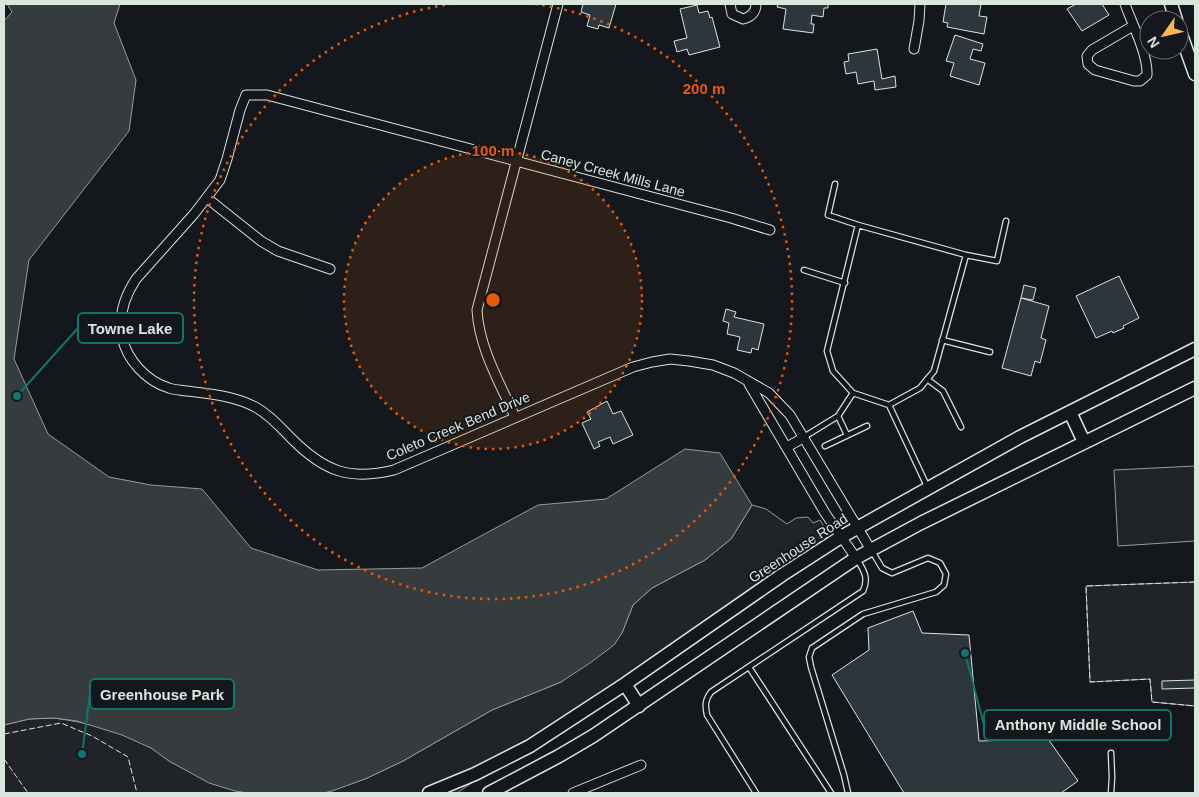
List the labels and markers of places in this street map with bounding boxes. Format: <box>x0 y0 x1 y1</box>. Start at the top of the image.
centre of rings <box>484 291 502 309</box>
callout: Towne Lake <box>78 313 183 343</box>
callout: Greenhouse Park <box>90 679 234 709</box>
callout: Anthony Middle School <box>984 710 1171 740</box>

